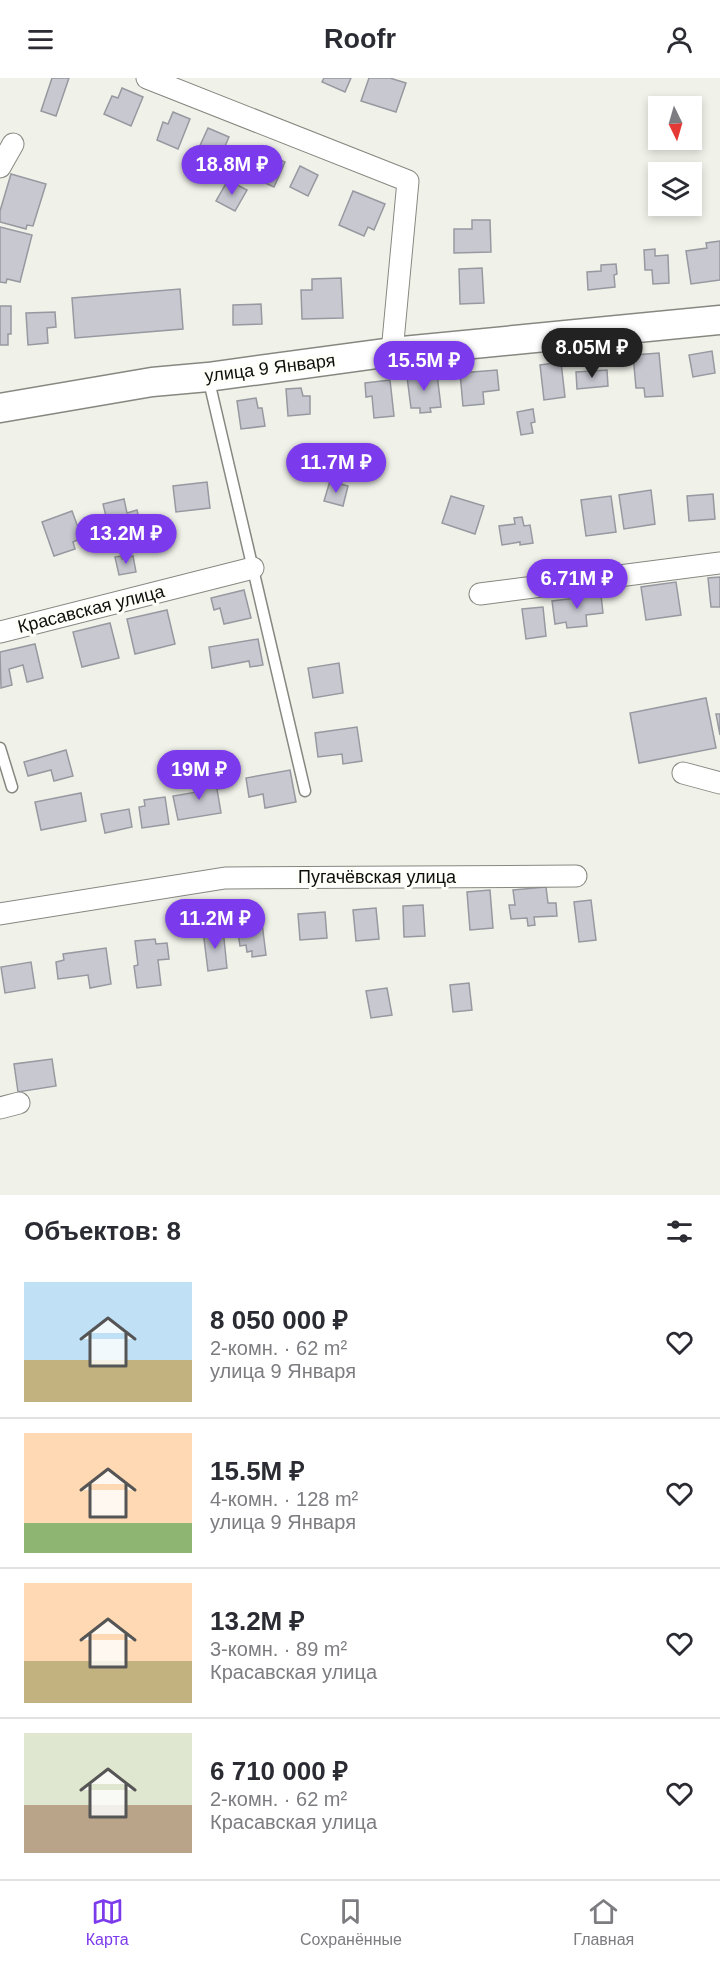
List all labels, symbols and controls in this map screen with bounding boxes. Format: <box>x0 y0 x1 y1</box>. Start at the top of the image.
icon: menu <box>24 23 57 56</box>
icon: person <box>663 23 696 56</box>
text: Roofr <box>324 24 396 54</box>
north arrow <box>648 96 702 150</box>
map controls <box>648 96 702 216</box>
pin: 18.8M ₽ <box>177 145 287 196</box>
text: 18.8M ₽ <box>196 153 268 175</box>
button: layers <box>648 162 702 216</box>
pin: 8.05M ₽ <box>537 328 647 379</box>
text: 8.05M ₽ <box>556 336 628 358</box>
pin: 15.5M ₽ <box>369 341 479 392</box>
text: 15.5M ₽ <box>388 349 460 371</box>
street label: улица 9 Января <box>204 350 336 386</box>
pin: 11.7M ₽ <box>281 443 391 494</box>
text: 11.7M ₽ <box>300 451 372 473</box>
pin: 13.2M ₽ <box>71 514 181 565</box>
text: 13.2M ₽ <box>90 522 162 544</box>
pin: 6.71M ₽ <box>522 559 632 610</box>
text: 6.71M ₽ <box>541 567 613 589</box>
street label: Красавская улица <box>16 581 167 637</box>
pin: 19M ₽ <box>157 750 241 801</box>
text: 19M ₽ <box>171 758 227 780</box>
street label: Пугачёвская улица <box>298 867 457 887</box>
pin: 11.2M ₽ <box>160 899 270 950</box>
text: 11.2M ₽ <box>179 907 251 929</box>
icon: filters <box>663 1215 696 1248</box>
text: Объектов: 8 <box>24 1216 181 1246</box>
text: 8 050 000 ₽ <box>210 1305 348 1335</box>
icon: home <box>72 1306 144 1378</box>
icon: heart <box>663 1326 696 1359</box>
text: 2-комн. · 62 m² <box>210 1337 347 1359</box>
text: улица 9 Января <box>210 1360 356 1382</box>
text: 15.5M ₽ <box>210 1456 305 1486</box>
icon: home <box>72 1457 144 1529</box>
icon: heart <box>663 1477 696 1510</box>
text: 4-комн. · 128 m² <box>210 1488 358 1510</box>
text: улица 9 Января <box>210 1511 356 1533</box>
text: 13.2M ₽ <box>210 1606 305 1636</box>
icon: home <box>72 1607 144 1679</box>
icon: heart <box>663 1627 696 1660</box>
text: 3-комн. · 89 m² <box>210 1638 347 1660</box>
text: Красавская улица <box>210 1661 377 1683</box>
text: 6 710 000 ₽ <box>210 1756 348 1786</box>
icon: home <box>72 1757 144 1829</box>
icon: heart <box>663 1777 696 1810</box>
text: 2-комн. · 62 m² <box>210 1788 347 1810</box>
text: Красавская улица <box>210 1811 377 1833</box>
tab: Карта <box>86 1895 129 1949</box>
tab: Сохранённые <box>300 1895 402 1949</box>
tab: Главная <box>573 1895 634 1949</box>

